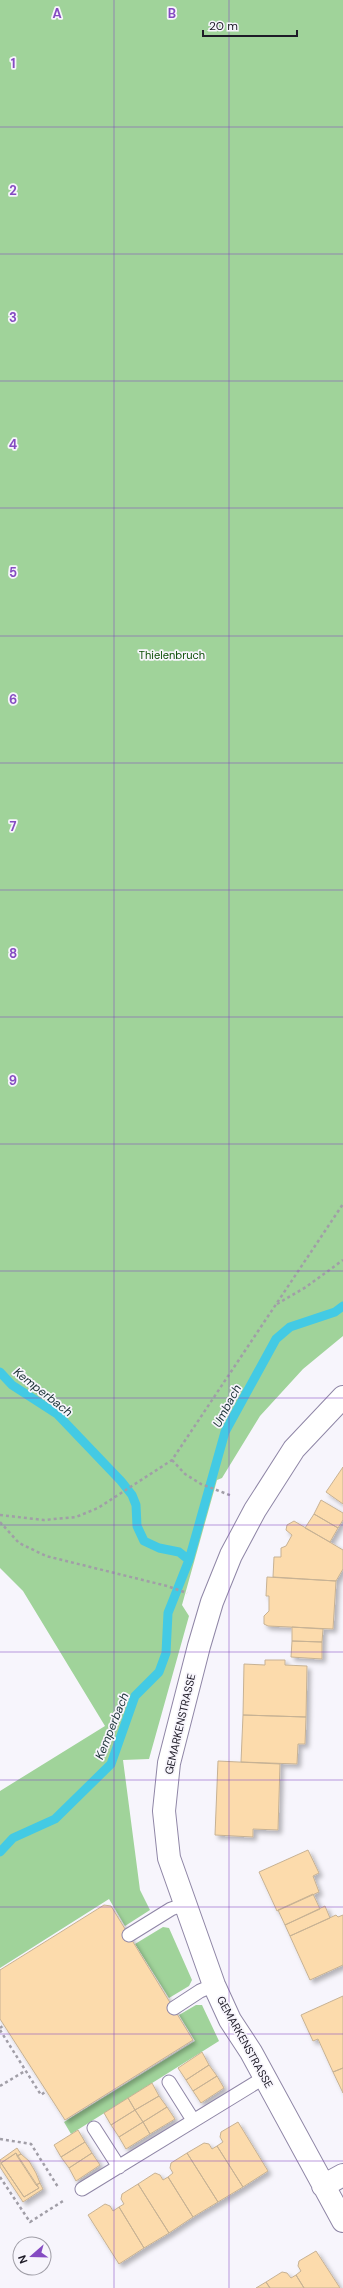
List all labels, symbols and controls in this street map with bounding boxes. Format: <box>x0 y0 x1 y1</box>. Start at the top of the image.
text: A <box>52 5 62 22</box>
text: B <box>168 5 176 22</box>
scale bar <box>203 12 297 38</box>
text: 20 m <box>209 18 238 34</box>
text: 1 <box>11 55 15 72</box>
text: 2 <box>9 182 17 199</box>
text: 3 <box>9 309 17 326</box>
text: 4 <box>9 436 17 453</box>
text: 5 <box>9 564 17 581</box>
park label: Thielenbruch <box>139 648 205 662</box>
text: 6 <box>9 691 17 708</box>
text: 7 <box>10 818 17 835</box>
text: 8 <box>9 945 17 962</box>
text: 9 <box>9 1072 17 1089</box>
water label: Kemperbach <box>10 1364 76 1420</box>
water label: Umbach <box>209 1382 245 1430</box>
street label: GEMARKENSTRASSE <box>162 1672 198 1776</box>
water label: Kemperbach <box>91 1690 133 1762</box>
street label: GEMARKENSTRASSE <box>214 1994 276 2090</box>
north arrow <box>12 2236 52 2276</box>
text: N <box>15 2253 31 2266</box>

